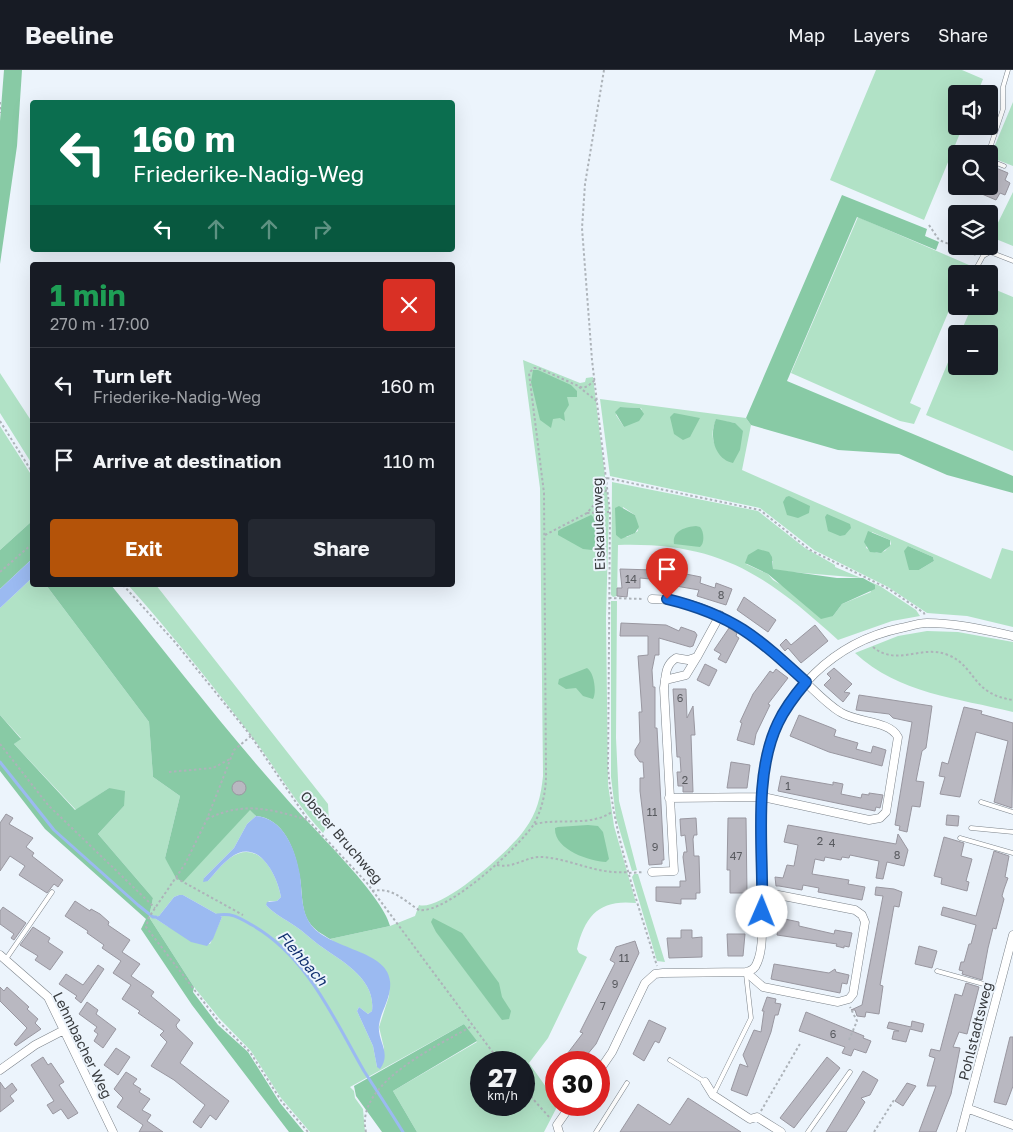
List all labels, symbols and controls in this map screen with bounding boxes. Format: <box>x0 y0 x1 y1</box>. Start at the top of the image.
text: Beeline <box>25 20 114 49</box>
text: Map <box>788 24 825 46</box>
text: Layers <box>853 24 910 46</box>
text: Share <box>938 24 988 46</box>
map controls <box>948 85 998 375</box>
button: sound <box>948 85 998 135</box>
text: 160 m <box>133 118 235 160</box>
icon: left <box>50 120 115 185</box>
button: search <box>948 145 998 195</box>
text: Friederike-Nadig-Weg <box>133 160 364 187</box>
button: layers <box>948 205 998 255</box>
icon: left <box>149 215 177 243</box>
icon: ahead <box>202 215 230 243</box>
icon: ahead <box>255 215 283 243</box>
icon: right <box>308 215 336 243</box>
button: + <box>948 265 998 315</box>
text: 1 min <box>50 277 126 313</box>
button: close <box>383 279 435 331</box>
text: 270 m · 17:00 <box>50 314 150 334</box>
button: − <box>948 325 998 375</box>
text: Turn left <box>93 364 172 387</box>
icon: left <box>50 371 78 399</box>
text: 160 m <box>381 374 435 397</box>
text: Friederike-Nadig-Weg <box>93 387 261 407</box>
icon: arrive <box>50 446 78 474</box>
text: Arrive at destination <box>93 449 281 472</box>
text: 110 m <box>383 449 435 472</box>
street label: Eiskaulenweg <box>588 477 608 571</box>
button: Exit <box>50 519 238 577</box>
button: Share <box>248 519 435 577</box>
pin <box>646 548 688 599</box>
icon: arrive <box>653 555 681 583</box>
house number: 14 <box>625 572 637 585</box>
house number: 8 <box>718 588 725 601</box>
house number: 6 <box>677 691 684 704</box>
house number: 2 <box>682 773 688 786</box>
house number: 1 <box>785 779 791 792</box>
street label: Oberer Bruchweg <box>297 787 387 887</box>
house number: 11 <box>647 805 657 818</box>
house number: 2 <box>817 834 823 847</box>
house number: 4 <box>829 836 836 849</box>
house number: 9 <box>652 840 658 853</box>
house number: 8 <box>894 848 901 861</box>
house number: 47 <box>730 849 742 862</box>
position arrow <box>735 885 787 937</box>
water label: Flehbach <box>274 927 332 990</box>
house number: 11 <box>619 951 629 964</box>
house number: 9 <box>612 977 618 990</box>
street label: Pohlstadtsweg <box>955 980 995 1082</box>
street label: Lehmbacher Weg <box>50 989 116 1101</box>
house number: 7 <box>600 999 606 1012</box>
house number: 6 <box>830 1027 837 1040</box>
speed limit sign: 30 <box>545 1051 610 1116</box>
text: 27 <box>488 1062 517 1093</box>
text: km/h <box>487 1088 518 1103</box>

